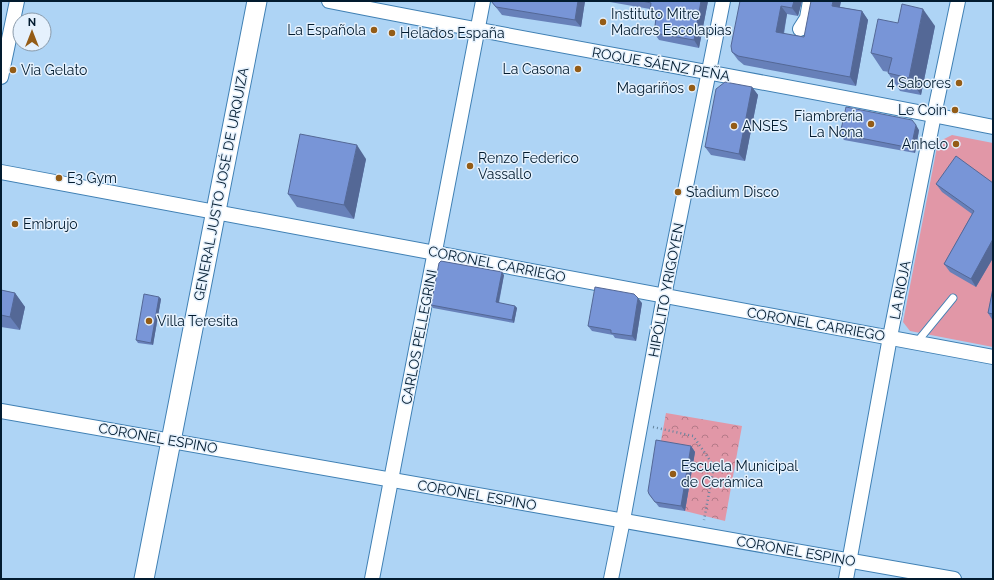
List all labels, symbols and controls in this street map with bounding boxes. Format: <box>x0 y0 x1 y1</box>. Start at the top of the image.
place label: Instituto Mitre Madres Escolapias <box>611 6 732 38</box>
north arrow <box>12 12 52 52</box>
text: N <box>28 16 36 29</box>
marker: Instituto Mitre Madres Escolapias <box>598 17 608 27</box>
place label: La Española <box>287 22 366 38</box>
marker: La Española <box>369 25 379 35</box>
place label: Helados España <box>400 25 505 41</box>
marker: Helados España <box>387 28 397 38</box>
street label: ROQUE SÁENZ PEÑA <box>591 43 732 84</box>
place label: La Casona <box>503 61 570 77</box>
place label: Via Gelato <box>21 62 87 78</box>
marker: La Casona <box>573 64 583 74</box>
marker: Via Gelato <box>8 65 18 75</box>
street label: GENERAL JUSTO JOSÉ DE URQUIZA <box>190 65 252 302</box>
place label: 4 Sabores <box>887 75 951 91</box>
marker: 4 Sabores <box>954 78 964 88</box>
place label: Magariños <box>617 80 684 96</box>
marker: Magariños <box>687 83 697 93</box>
place label: Le Coin <box>898 102 947 118</box>
marker: Le Coin <box>950 105 960 115</box>
place label: Fiambreria La Nona <box>794 108 863 140</box>
place label: ANSES <box>742 118 788 134</box>
marker: Fiambreria La Nona <box>866 119 876 129</box>
marker: ANSES <box>729 121 739 131</box>
place label: Anhelo <box>902 136 948 152</box>
marker: Anhelo <box>951 139 961 149</box>
place label: Renzo Federico Vassallo <box>478 150 579 182</box>
marker: Renzo Federico Vassallo <box>465 161 475 171</box>
place label: E3 Gym <box>67 170 117 186</box>
marker: E3 Gym <box>54 173 64 183</box>
place label: Stadium Disco <box>686 184 779 200</box>
marker: Stadium Disco <box>673 187 683 197</box>
place label: Embrujo <box>23 216 78 232</box>
marker: Embrujo <box>10 219 20 229</box>
street label: HIPÓLITO YRIGOYEN <box>644 221 687 359</box>
street label: CORONEL CARRIEGO <box>427 243 567 285</box>
street label: LA RIOJA <box>886 259 914 321</box>
street label: CARLOS PELLEGRINI <box>398 268 440 406</box>
street label: CORONEL CARRIEGO <box>746 304 886 344</box>
place label: Villa Teresita <box>157 313 238 329</box>
marker: Villa Teresita <box>144 316 154 326</box>
street label: CORONEL ESPINO <box>97 420 219 456</box>
place label: Escuela Municipal de Cerámica <box>681 458 798 490</box>
marker: Escuela Municipal de Cerámica <box>668 469 678 479</box>
street label: CORONEL ESPINO <box>416 477 538 513</box>
street label: CORONEL ESPINO <box>735 533 857 569</box>

